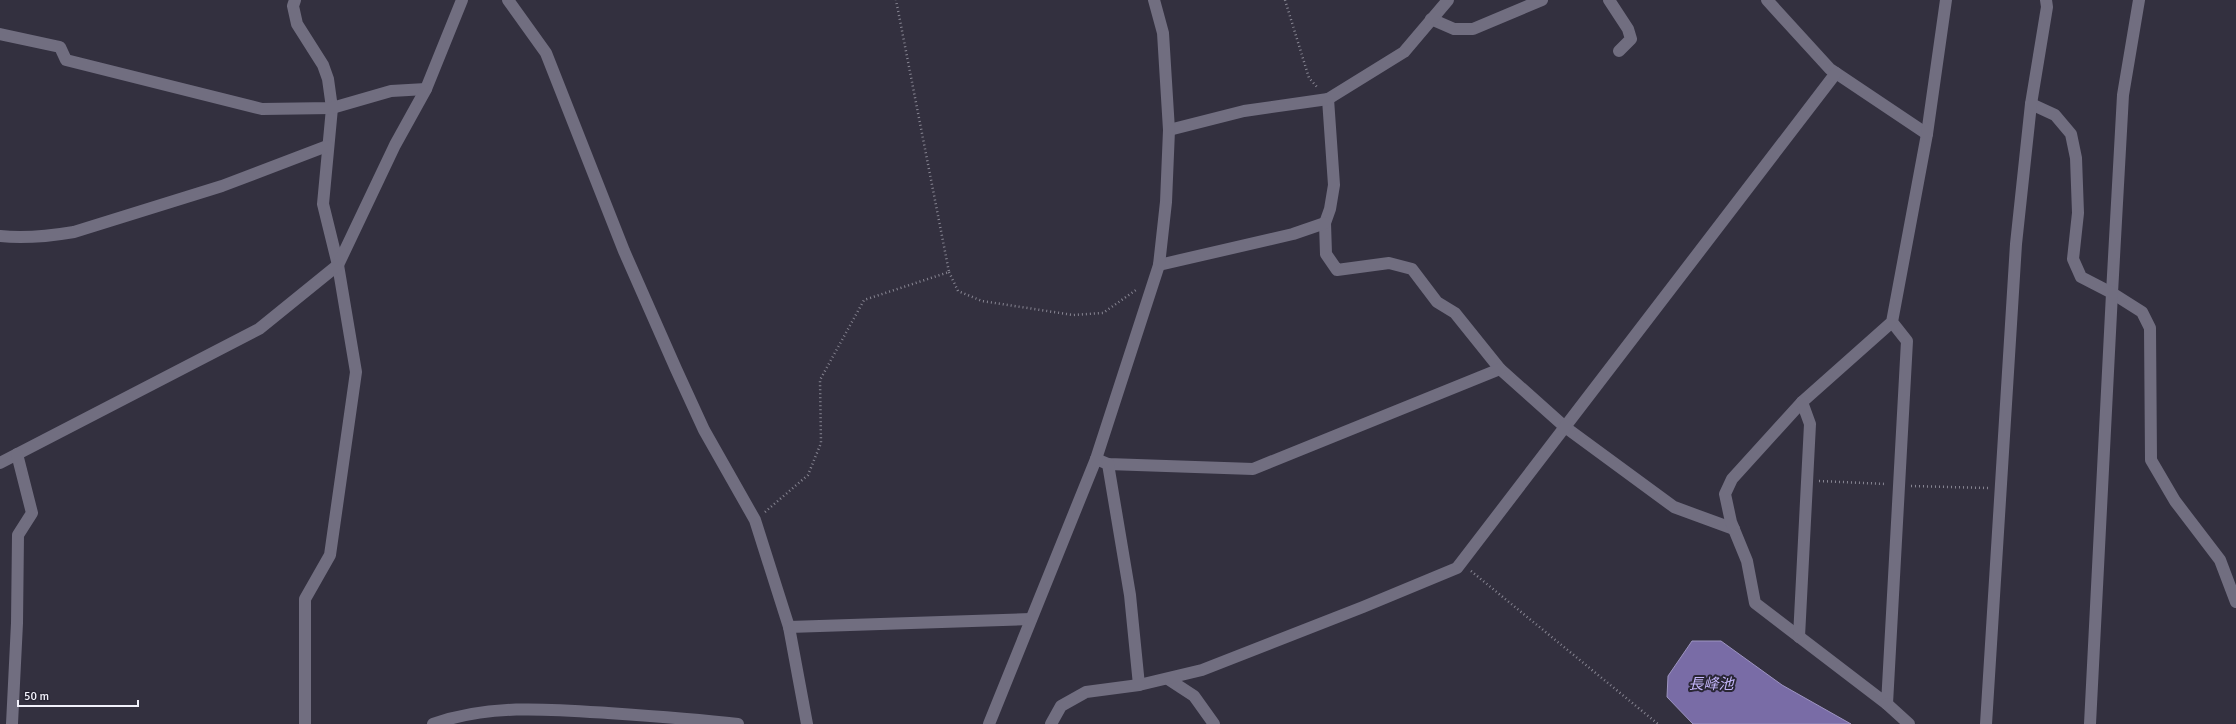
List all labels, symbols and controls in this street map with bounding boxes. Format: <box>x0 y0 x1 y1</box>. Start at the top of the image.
water label: 長峰池 <box>1688 675 1735 693</box>
scale bar <box>18 682 138 708</box>
text: 50 m <box>24 689 49 704</box>

